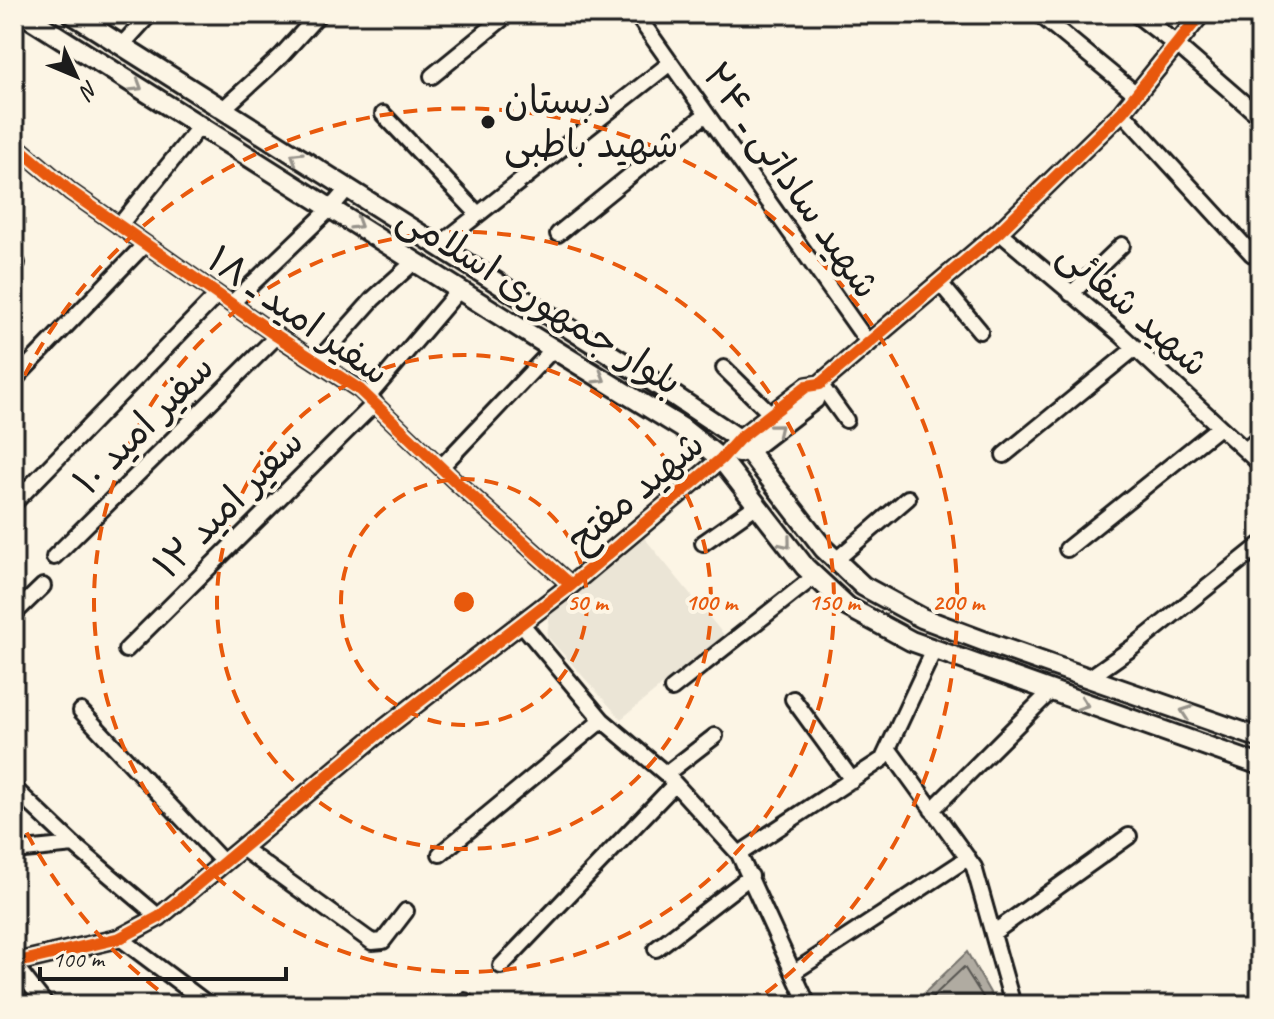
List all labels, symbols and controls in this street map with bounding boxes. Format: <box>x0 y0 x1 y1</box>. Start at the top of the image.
north arrow <box>36 36 116 116</box>
street label: شهید ساداتی ـ ۲۴ <box>692 53 890 308</box>
text: N <box>73 75 104 106</box>
one-way arrow <box>128 76 143 91</box>
place label: دبستان شهید باطبی <box>504 77 679 169</box>
marker: دبستان شهید باطبی <box>479 113 497 131</box>
one-way arrow <box>290 151 305 166</box>
street label: بلوار جمهوری اسلامی <box>389 193 690 407</box>
one-way arrow <box>348 215 362 230</box>
street label: شهید شفائی <box>1048 230 1219 388</box>
street label: سفیر امید ـ ۱۸ <box>198 235 399 395</box>
street label: سفیر امید ۱۰ <box>63 344 224 505</box>
one-way arrow <box>591 368 606 384</box>
street label: سفیر امید ۱۲ <box>143 418 313 588</box>
street label: شهید مفتح <box>557 420 715 564</box>
one-way arrow <box>768 424 782 439</box>
one-way arrow <box>776 534 791 548</box>
text: 50 m <box>567 587 610 617</box>
text: 100 m <box>685 587 739 617</box>
text: 150 m <box>808 587 862 617</box>
text: 200 m <box>932 587 986 617</box>
centre of rings <box>450 588 478 616</box>
one-way arrow <box>1075 694 1089 710</box>
one-way arrow <box>1180 705 1194 722</box>
scale bar <box>40 931 286 981</box>
text: 100 m <box>52 944 106 974</box>

